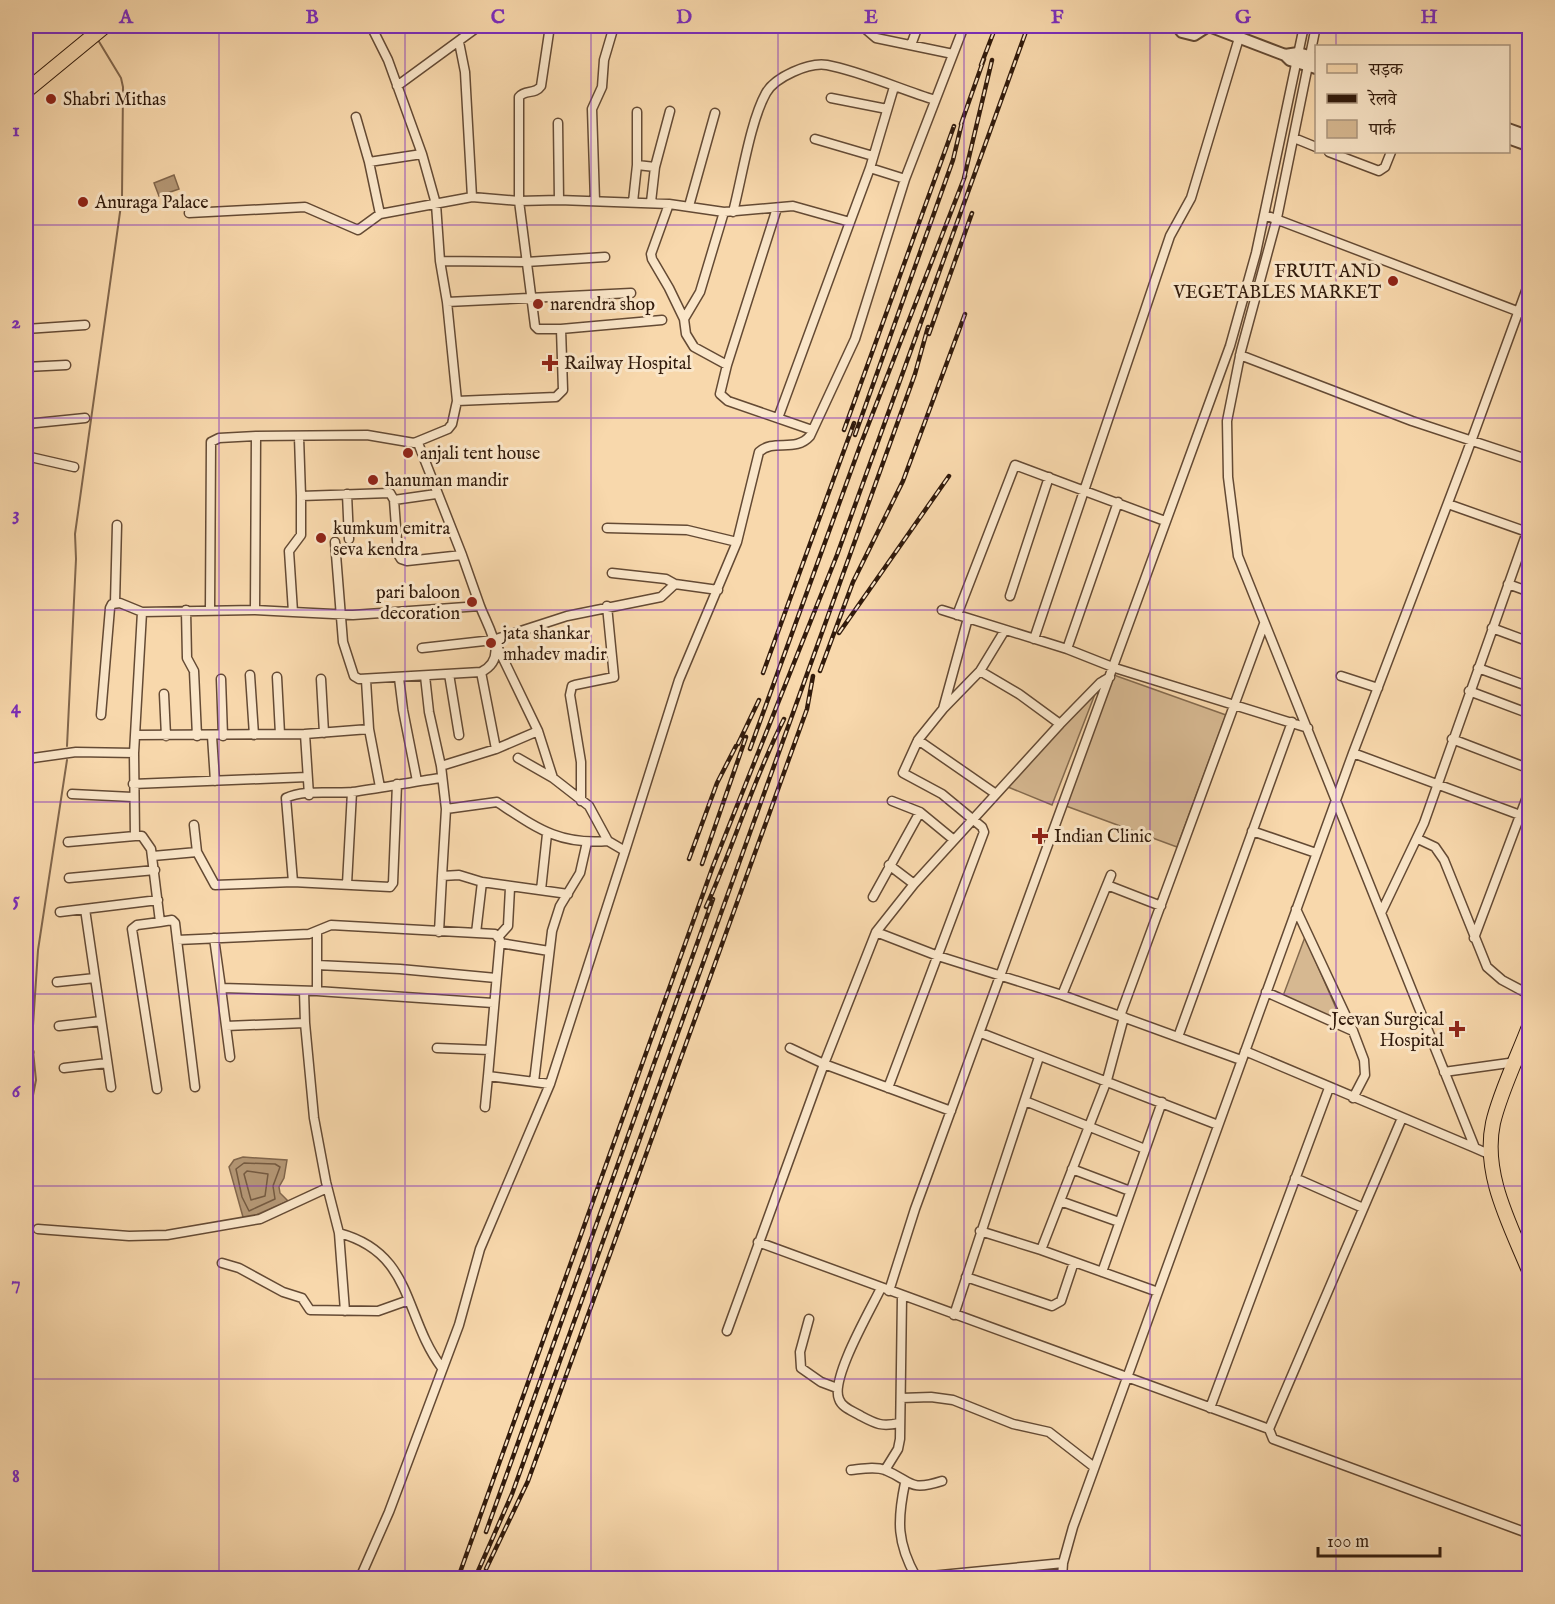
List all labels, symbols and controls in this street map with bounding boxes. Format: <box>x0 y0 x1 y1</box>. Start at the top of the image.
text: A <box>118 5 134 30</box>
text: B <box>305 5 319 30</box>
text: C <box>491 5 505 30</box>
text: D <box>676 5 692 30</box>
text: E <box>864 5 878 30</box>
text: F <box>1051 5 1064 30</box>
text: G <box>1235 5 1252 30</box>
text: H <box>1420 5 1438 30</box>
legend <box>1315 45 1510 153</box>
text: सड़क <box>1368 59 1404 82</box>
place label: Shabri Mithas <box>63 89 166 112</box>
text: रेलवे <box>1367 89 1398 112</box>
marker: Shabri Mithas <box>44 92 58 106</box>
text: 1 <box>12 118 20 143</box>
text: पार्क <box>1368 119 1397 142</box>
place label: Anuraga Palace <box>94 192 209 215</box>
marker: Anuraga Palace <box>76 195 90 209</box>
place label: FRUIT AND VEGETABLES MARKET <box>1173 261 1381 305</box>
marker: FRUIT AND VEGETABLES MARKET <box>1386 274 1400 288</box>
place label: narendra shop <box>550 294 655 317</box>
marker: narendra shop <box>531 297 545 311</box>
text: 2 <box>11 310 21 335</box>
place label: Railway Hospital <box>564 353 692 376</box>
marker: Railway Hospital <box>541 354 559 372</box>
place label: anjali tent house <box>420 443 540 466</box>
marker: anjali tent house <box>401 446 415 460</box>
place label: hanuman mandir <box>385 470 509 493</box>
marker: hanuman mandir <box>366 473 380 487</box>
text: 3 <box>12 502 20 527</box>
place label: kumkum emitra seva kendra <box>333 518 450 562</box>
marker: kumkum emitra seva kendra <box>314 531 328 545</box>
place label: pari baloon decoration <box>376 582 460 626</box>
marker: pari baloon decoration <box>465 595 479 609</box>
place label: jata shankar mhadev madir <box>501 623 607 667</box>
marker: jata shankar mhadev madir <box>484 636 498 650</box>
text: 4 <box>11 695 22 720</box>
place label: Indian Clinic <box>1054 826 1152 849</box>
marker: Indian Clinic <box>1031 827 1049 845</box>
text: 5 <box>12 887 20 912</box>
place label: Jeevan Surgical Hospital <box>1329 1009 1444 1053</box>
marker: Jeevan Surgical Hospital <box>1448 1020 1466 1038</box>
text: 6 <box>12 1079 22 1104</box>
text: 7 <box>11 1271 21 1296</box>
text: 8 <box>12 1464 20 1489</box>
scale bar <box>1318 1520 1440 1558</box>
text: 100 m <box>1327 1531 1369 1554</box>

